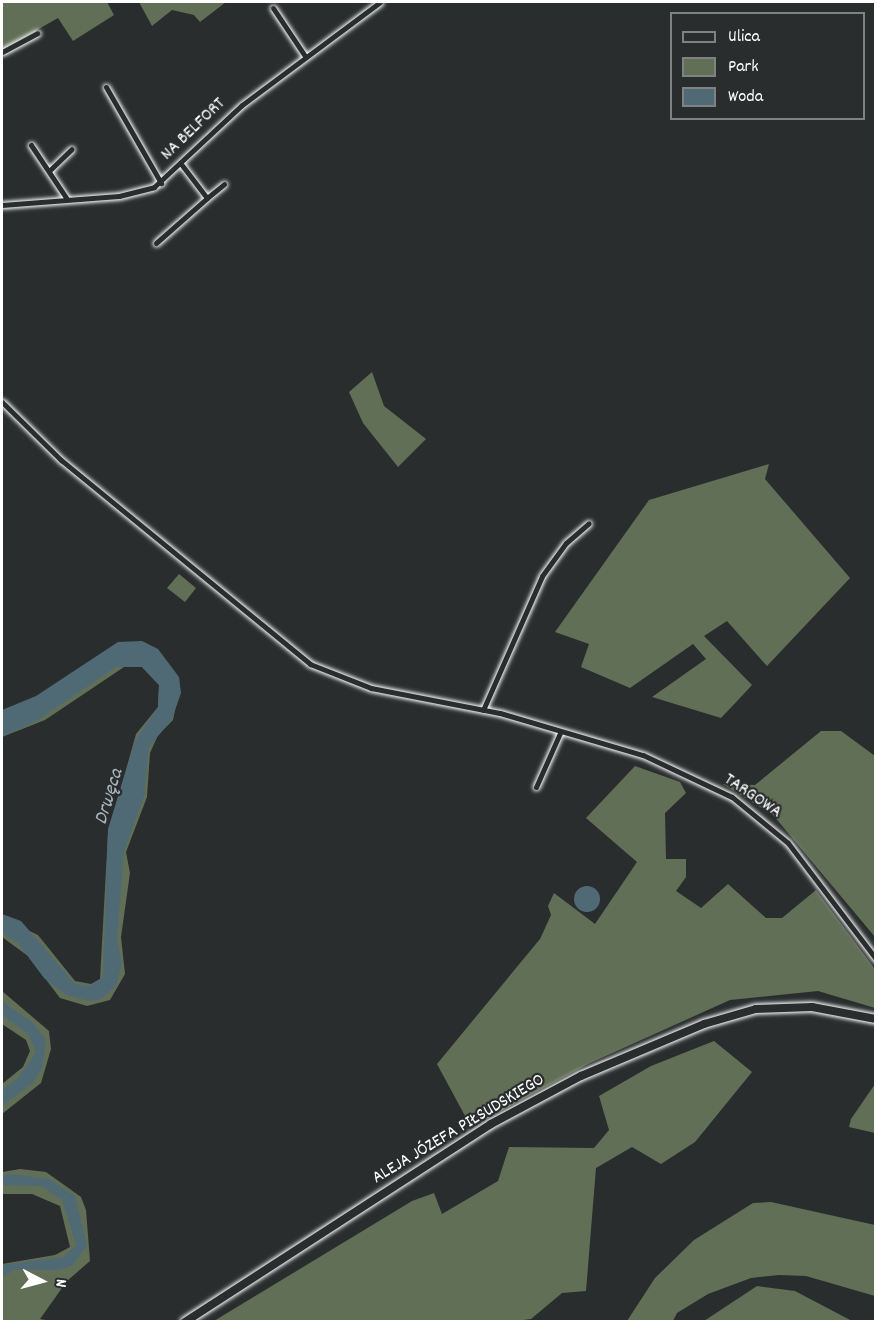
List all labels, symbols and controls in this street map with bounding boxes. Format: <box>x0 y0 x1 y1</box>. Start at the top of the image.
legend <box>670 12 865 120</box>
text: Ulica <box>728 25 760 50</box>
text: Park <box>728 55 759 80</box>
text: Woda <box>728 85 763 110</box>
street label: NA BELFORT <box>157 94 231 166</box>
water label: Drwęca <box>90 766 130 828</box>
street label: TARGOWA <box>719 770 785 824</box>
street label: ALEJA JÓZEFA PIŁSUDSKIEGO <box>369 1070 549 1190</box>
north arrow <box>12 1251 72 1311</box>
text: N <box>49 1278 72 1288</box>

